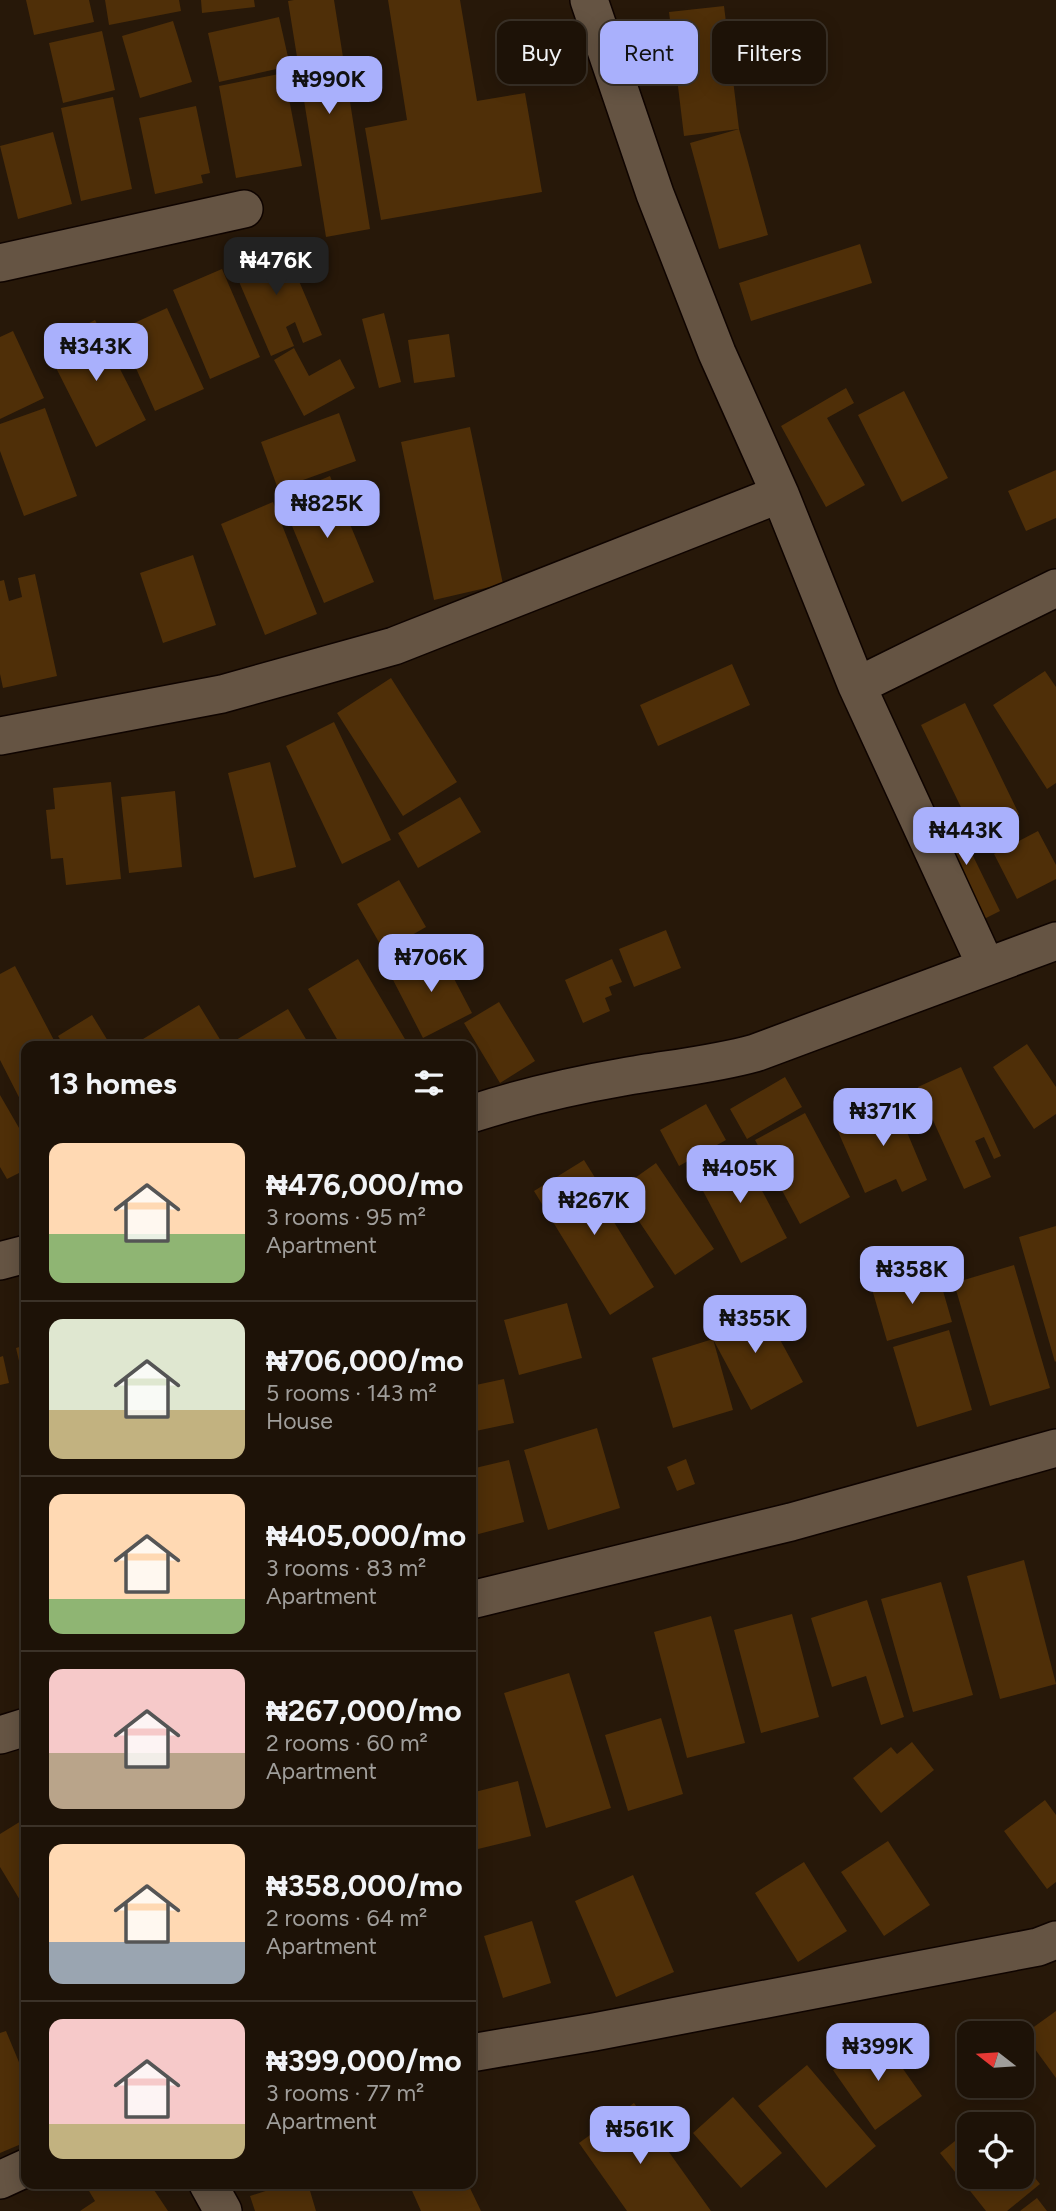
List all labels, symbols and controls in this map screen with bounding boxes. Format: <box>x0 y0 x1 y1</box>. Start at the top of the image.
chip: Buy <box>497 21 586 84</box>
chip: Rent <box>600 21 698 84</box>
chip: Filters <box>712 21 826 84</box>
pin: ₦990K <box>280 57 378 116</box>
text: ₦990K <box>292 65 366 93</box>
pin: ₦476K <box>227 238 325 297</box>
text: ₦476K <box>240 246 312 274</box>
pin: ₦343K <box>47 324 145 383</box>
text: ₦343K <box>60 332 132 360</box>
pin: ₦825K <box>278 480 376 540</box>
text: ₦825K <box>291 489 363 517</box>
pin: ₦443K <box>917 808 1015 867</box>
text: ₦443K <box>929 816 1003 844</box>
pin: ₦706K <box>382 934 480 994</box>
text: ₦706K <box>395 943 467 971</box>
icon: filters <box>410 1064 448 1102</box>
text: 13 homes <box>49 1065 177 1102</box>
pin: ₦371K <box>834 1088 932 1148</box>
text: ₦371K <box>849 1097 917 1125</box>
pin: ₦405K <box>691 1146 789 1205</box>
text: ₦405K <box>703 1154 777 1182</box>
text: ₦476,000/mo <box>266 1166 463 1203</box>
icon: home <box>105 1171 189 1255</box>
pin: ₦267K <box>545 1178 643 1237</box>
text: ₦267K <box>558 1186 630 1214</box>
text: 3 rooms · 95 m² <box>266 1203 426 1231</box>
text: Apartment <box>266 1231 377 1259</box>
pin: ₦358K <box>863 1246 961 1306</box>
text: ₦358K <box>876 1255 948 1283</box>
pin: ₦355K <box>706 1296 804 1355</box>
text: ₦355K <box>719 1304 791 1332</box>
text: ₦706,000/mo <box>266 1342 464 1379</box>
icon: home <box>105 1347 189 1431</box>
text: 5 rooms · 143 m² <box>266 1379 437 1407</box>
text: House <box>266 1407 333 1435</box>
text: ₦405,000/mo <box>266 1517 466 1554</box>
icon: home <box>105 1522 189 1606</box>
text: 3 rooms · 83 m² <box>266 1554 426 1582</box>
text: Apartment <box>266 1582 377 1610</box>
text: ₦267,000/mo <box>266 1692 462 1729</box>
icon: home <box>105 1697 189 1781</box>
text: 2 rooms · 60 m² <box>266 1729 428 1757</box>
text: Apartment <box>266 1757 377 1785</box>
text: ₦358,000/mo <box>266 1867 463 1904</box>
icon: home <box>105 1872 189 1956</box>
text: 2 rooms · 64 m² <box>266 1904 427 1932</box>
text: Apartment <box>266 1932 377 1960</box>
north arrow <box>957 2021 1034 2098</box>
map controls <box>957 2021 1034 2189</box>
pin: ₦399K <box>829 2024 927 2083</box>
text: ₦399K <box>842 2032 914 2060</box>
text: ₦399,000/mo <box>266 2042 462 2079</box>
icon: home <box>105 2047 189 2131</box>
text: 3 rooms · 77 m² <box>266 2079 424 2107</box>
pin: ₦561K <box>591 2106 689 2166</box>
text: Apartment <box>266 2107 377 2135</box>
button: locate <box>957 2112 1034 2189</box>
text: ₦561K <box>606 2115 674 2143</box>

